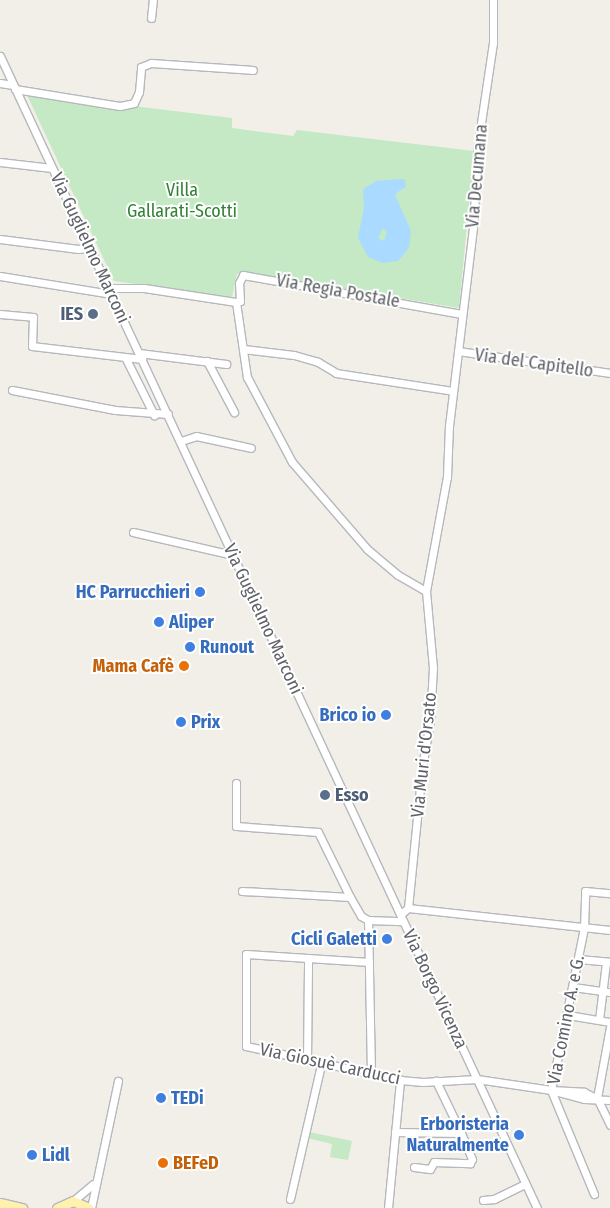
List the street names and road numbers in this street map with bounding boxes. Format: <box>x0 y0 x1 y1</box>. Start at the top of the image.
street label: Via Decumana <box>462 123 492 229</box>
street label: Via Guglielmo Marconi <box>46 169 134 327</box>
street label: Via Regia Postale <box>274 269 402 313</box>
street label: Via del Capitello <box>473 344 595 382</box>
street label: Via Guglielmo Marconi <box>219 540 307 698</box>
street label: Via Muri d'Orsato <box>407 691 441 819</box>
street label: Via Borgo Vicenza <box>398 926 472 1052</box>
street label: Via Comino A. e G. <box>543 953 589 1087</box>
street label: Via Giosuè Carducci <box>258 1039 402 1089</box>

